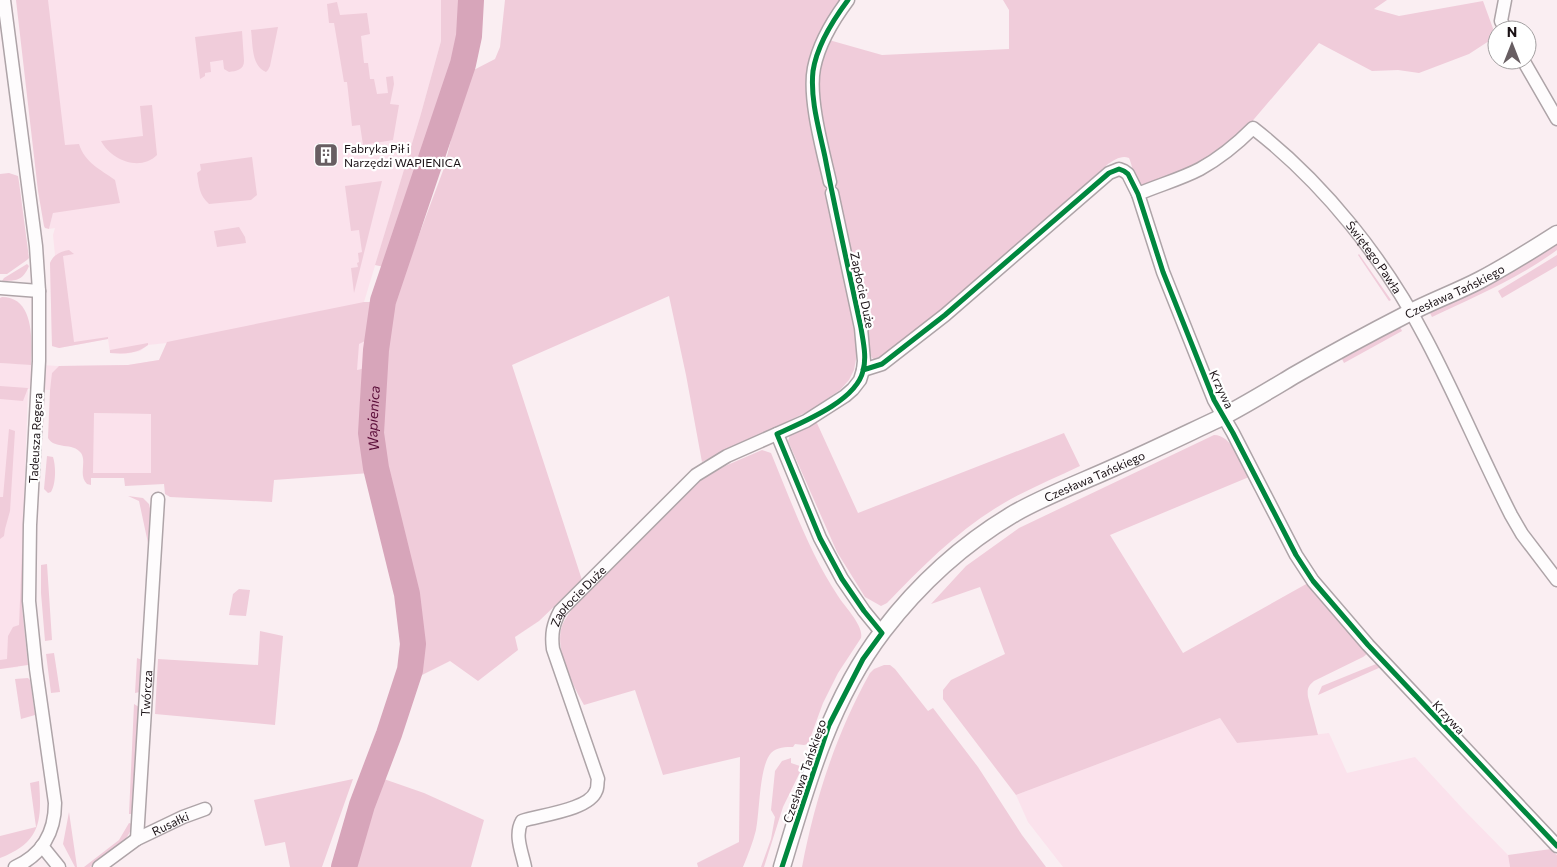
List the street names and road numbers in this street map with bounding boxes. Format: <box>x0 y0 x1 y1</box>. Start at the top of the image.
street label: Świętego Pawła <box>1344 218 1405 296</box>
street label: Zapłocie Duże <box>848 251 878 329</box>
street label: Czesława Tańskiego <box>1402 261 1507 321</box>
street label: Krzywa <box>1207 368 1237 410</box>
street label: Tadeusza Regera <box>26 392 44 484</box>
street label: Czesława Tańskiego <box>1042 448 1147 504</box>
street label: Zapłocie Duże <box>547 563 608 628</box>
street label: Twórcza <box>138 670 154 717</box>
street label: Krzywa <box>1430 697 1468 737</box>
street label: Czesława Tańskiego <box>780 717 828 825</box>
street label: Rusałki <box>149 808 191 838</box>

